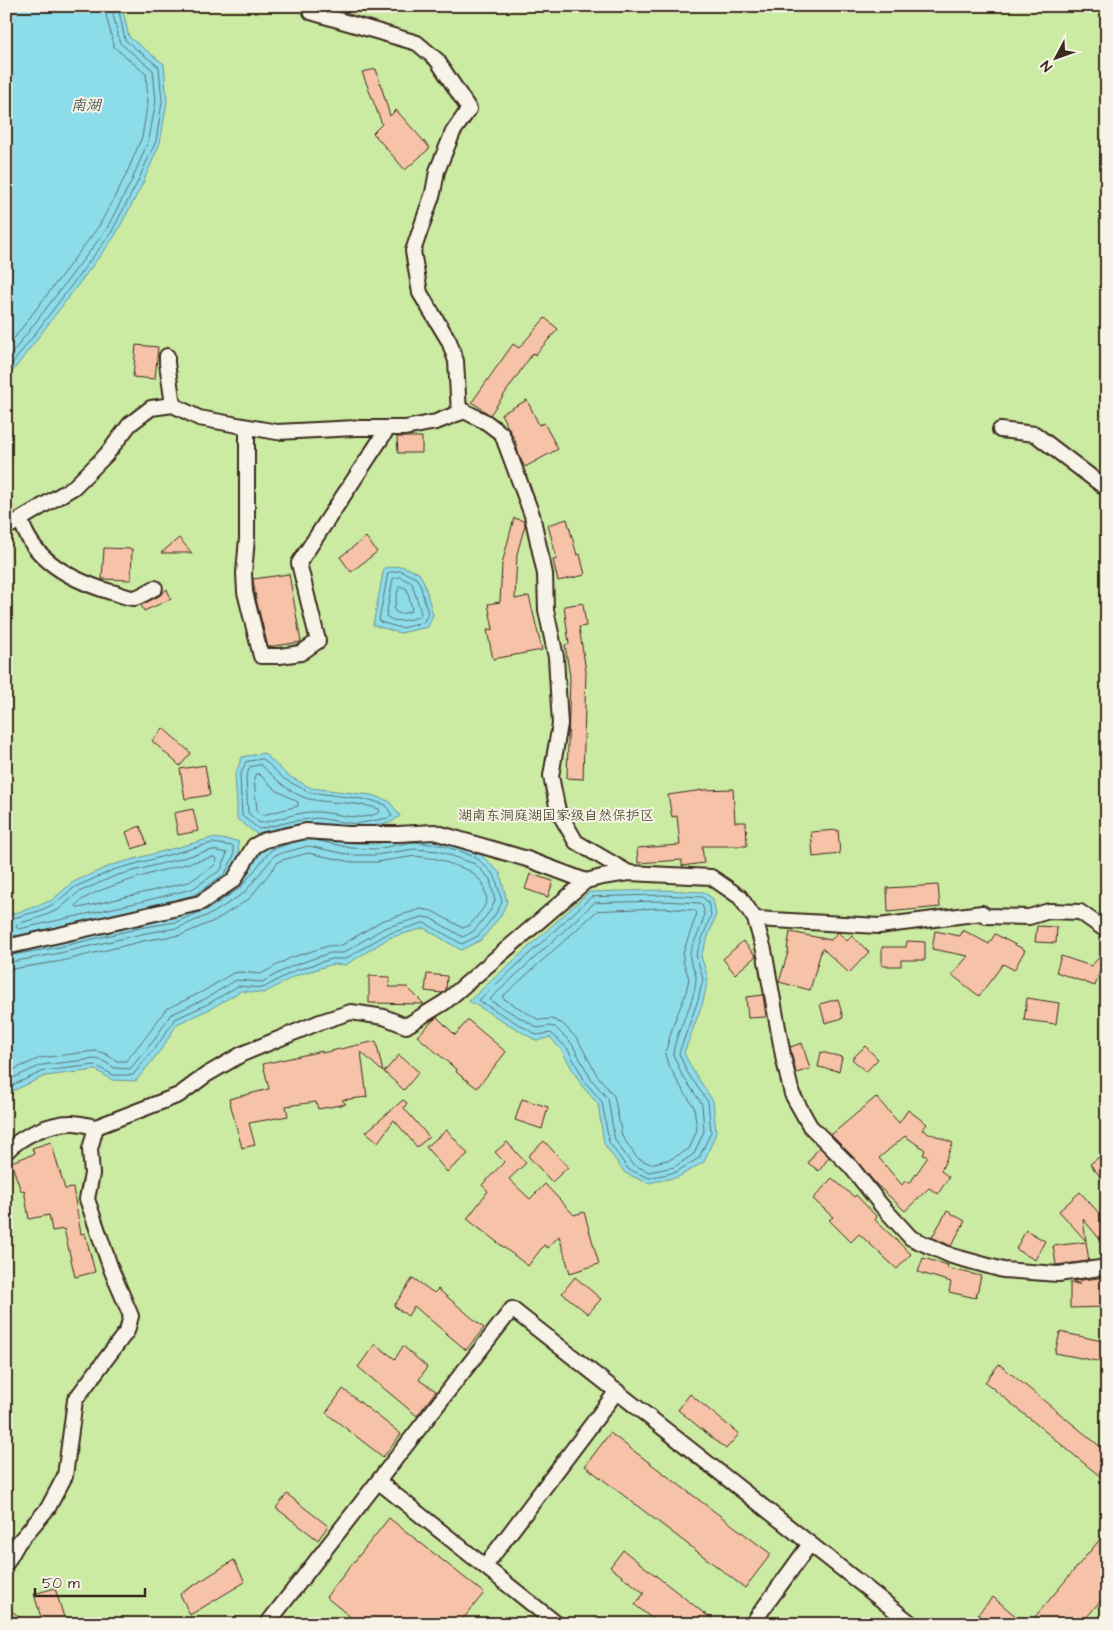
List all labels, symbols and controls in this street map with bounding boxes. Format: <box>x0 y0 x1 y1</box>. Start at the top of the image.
north arrow <box>1030 32 1080 82</box>
text: N <box>1036 56 1057 76</box>
water label: 南湖 <box>71 95 103 116</box>
park label: 湖南东洞庭湖国家级自然保护区 <box>458 806 654 826</box>
scale bar <box>35 1565 145 1597</box>
text: 50 m <box>42 1573 80 1594</box>

